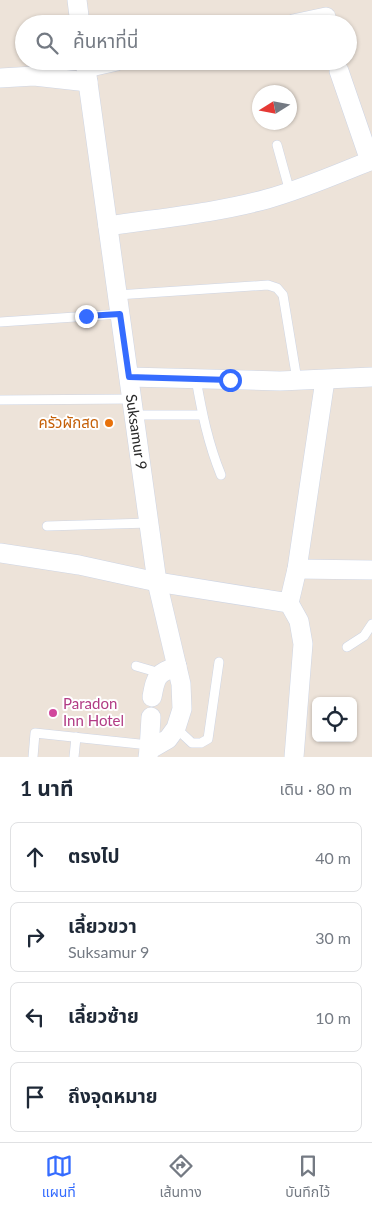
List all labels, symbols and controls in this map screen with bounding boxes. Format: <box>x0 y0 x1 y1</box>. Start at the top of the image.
search box <box>15 15 357 70</box>
icon: search <box>33 29 61 57</box>
text: ค้นหาที่นี่ <box>73 29 138 52</box>
north arrow <box>252 85 297 130</box>
route end <box>75 305 98 328</box>
route start <box>219 369 242 392</box>
street label: Suksamur 9 <box>123 393 151 471</box>
place label: ครัวผักสด <box>39 413 99 431</box>
marker: ครัวผักสด <box>103 417 115 429</box>
place label: Paradon Inn Hotel <box>63 694 124 729</box>
map controls <box>312 697 357 742</box>
button: locate <box>312 697 357 742</box>
marker: Paradon Inn Hotel <box>47 707 59 719</box>
text: 1 นาที <box>20 775 74 800</box>
text: เดิน · 80 m <box>280 779 352 798</box>
icon: ahead <box>21 843 49 871</box>
text: ตรงไป <box>68 844 120 867</box>
text: 40 m <box>315 848 351 867</box>
text: เลี้ยวขวา <box>68 914 137 937</box>
icon: right <box>21 923 49 951</box>
text: 30 m <box>315 928 351 947</box>
text: Suksamur 9 <box>68 942 149 961</box>
icon: left <box>21 1003 49 1031</box>
text: เลี้ยวซ้าย <box>68 1004 139 1027</box>
text: 10 m <box>315 1008 351 1027</box>
icon: arrive <box>21 1083 49 1111</box>
text: ถึงจุดหมาย <box>68 1084 158 1107</box>
tab: แผนที่ <box>42 1152 76 1203</box>
tab: เส้นทาง <box>159 1152 202 1203</box>
tab: บันทึกไว้ <box>285 1152 330 1203</box>

